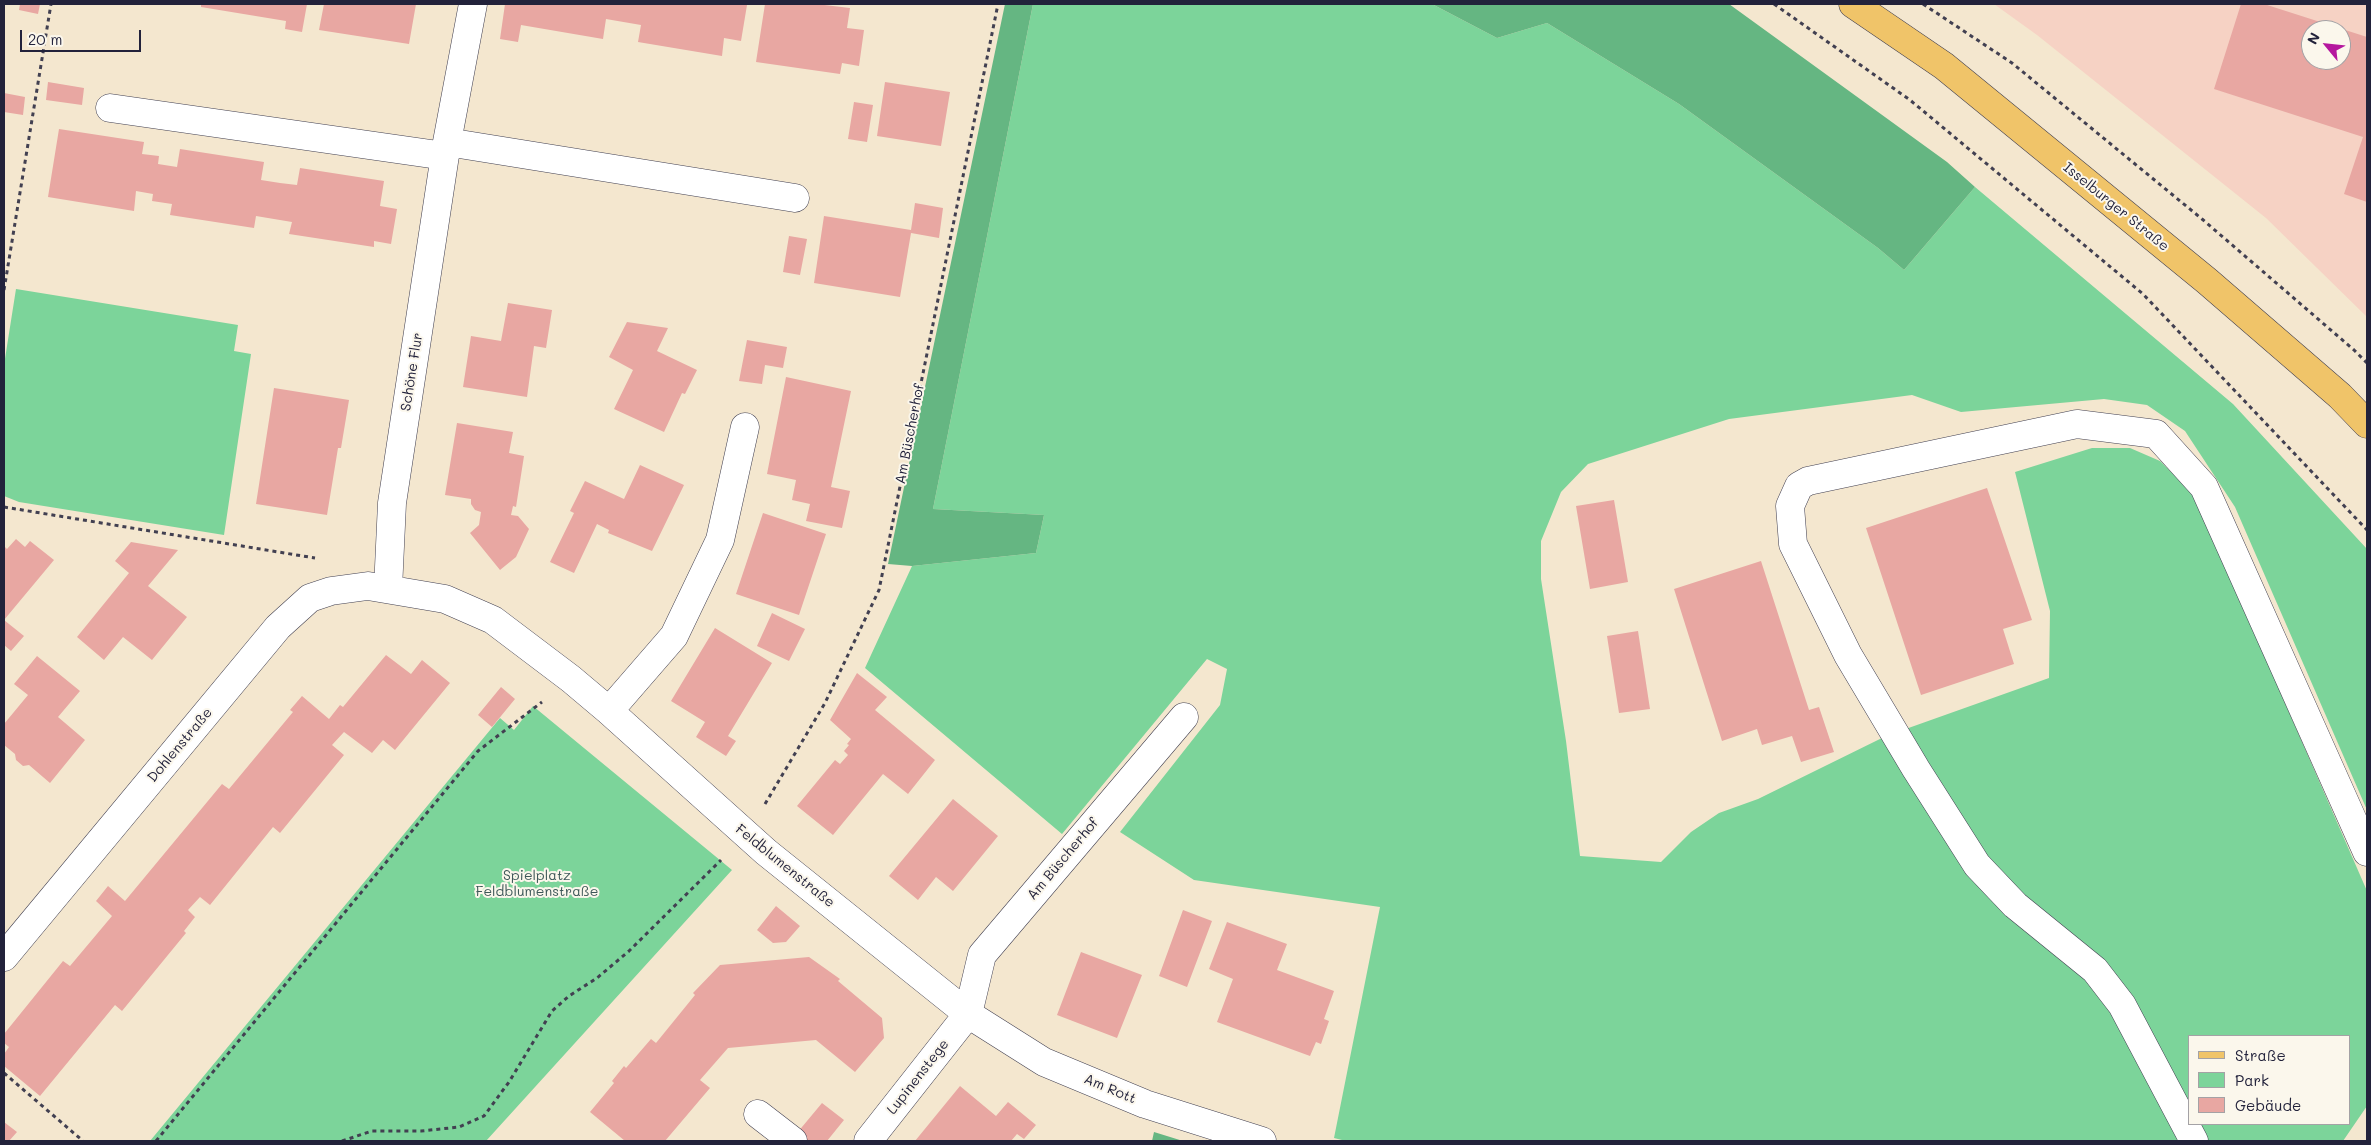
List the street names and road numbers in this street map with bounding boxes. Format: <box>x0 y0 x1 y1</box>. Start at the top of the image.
street label: Isselburger Straße <box>2060 159 2172 255</box>
street label: Schöne Flur <box>398 332 426 412</box>
street label: Am Büscherhof <box>892 382 928 486</box>
street label: Dohlenstraße <box>144 704 216 786</box>
street label: Am Büscherhof <box>1024 815 1102 903</box>
street label: Feldblumenstraße <box>732 821 838 911</box>
street label: Lupinenstege <box>884 1036 952 1118</box>
street label: Am Rott <box>1081 1071 1139 1107</box>

